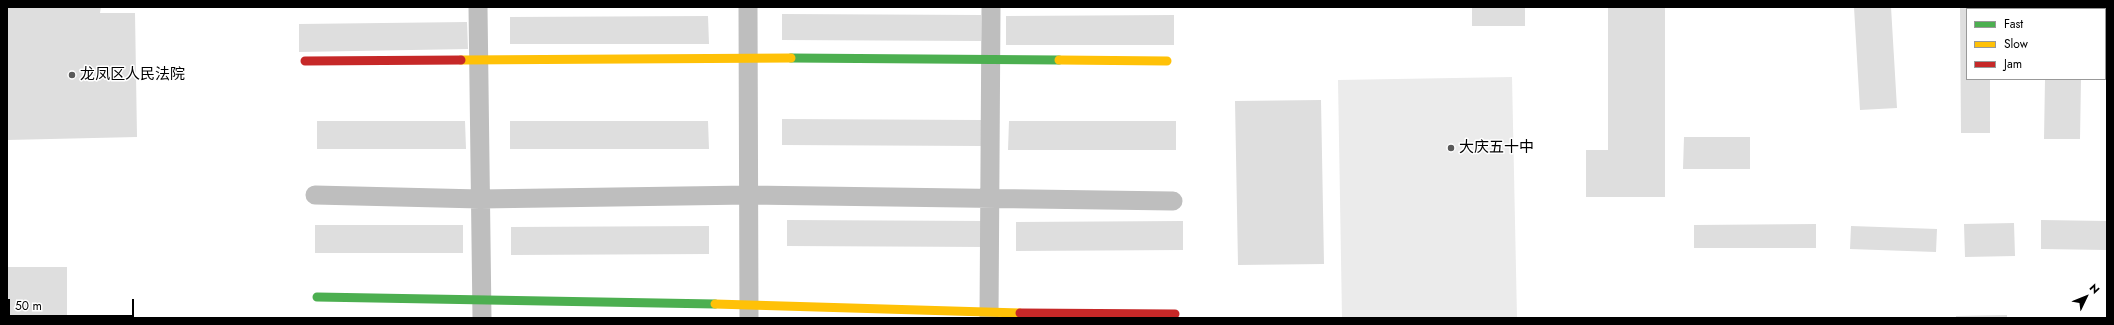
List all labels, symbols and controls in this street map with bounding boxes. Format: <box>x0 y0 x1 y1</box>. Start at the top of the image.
legend <box>1966 8 2106 80</box>
text: Fast <box>2004 15 2023 33</box>
text: Slow <box>2004 35 2028 53</box>
text: Jam <box>2004 55 2022 73</box>
place label: 龙凤区人民法院 <box>80 66 185 84</box>
marker: 龙凤区人民法院 <box>67 70 77 80</box>
place label: 大庆五十中 <box>1459 139 1534 157</box>
marker: 大庆五十中 <box>1446 143 1456 153</box>
north arrow <box>2066 277 2106 317</box>
text: N <box>2086 280 2104 297</box>
scale bar <box>10 291 136 317</box>
text: 50 m <box>15 297 42 315</box>

